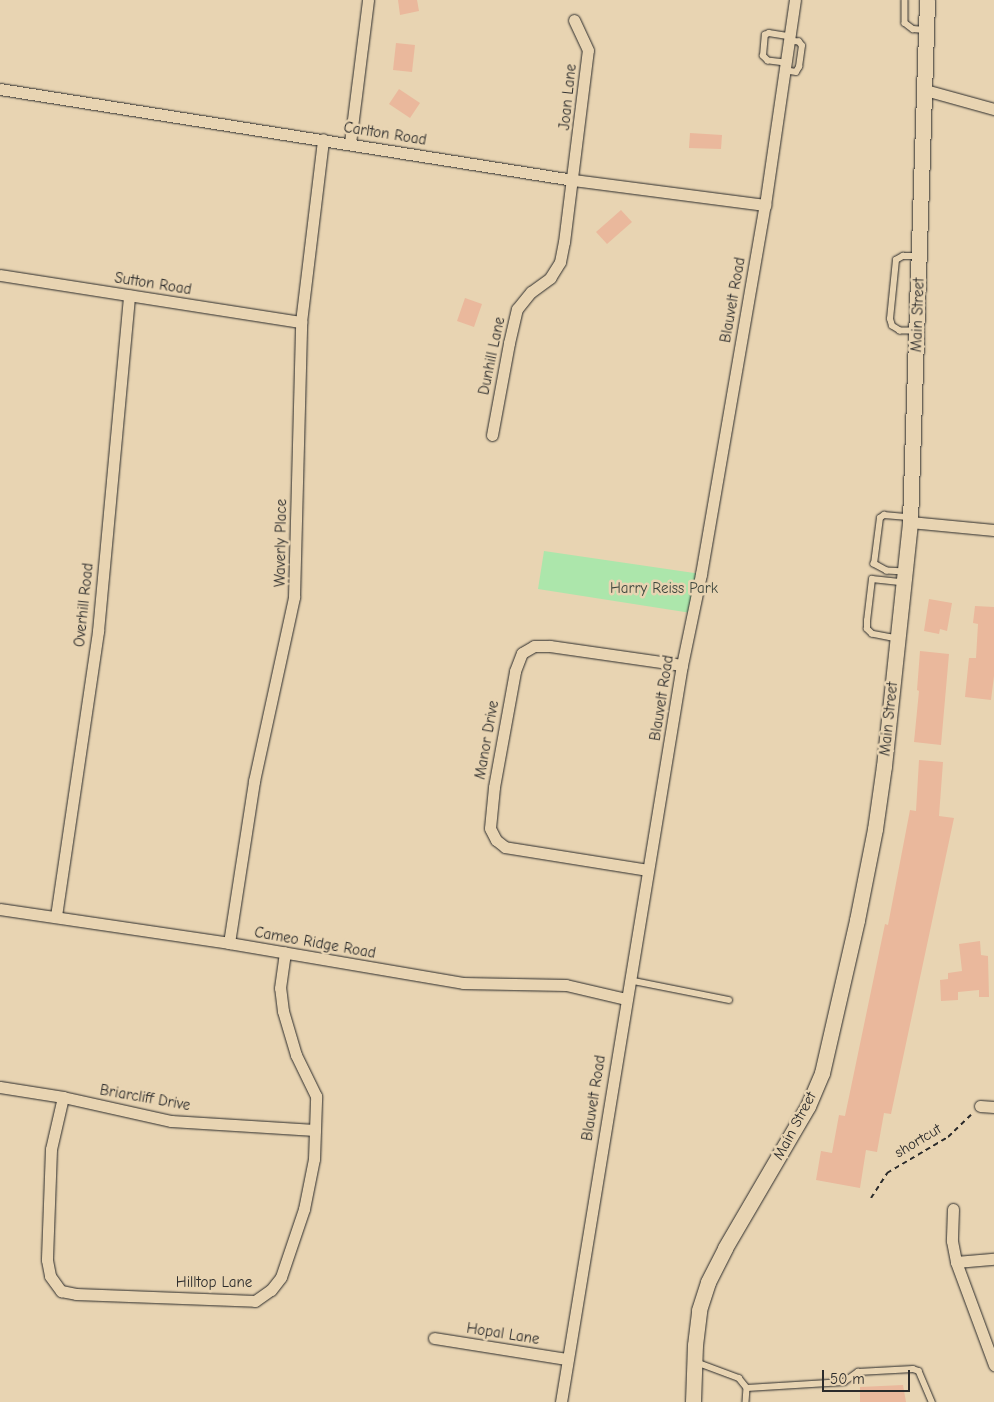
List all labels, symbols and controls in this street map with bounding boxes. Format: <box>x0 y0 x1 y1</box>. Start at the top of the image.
street label: Joan Lane <box>556 63 580 131</box>
street label: Carlton Road <box>342 119 428 149</box>
street label: Blauvelt Road <box>717 256 749 344</box>
street label: Sutton Road <box>113 269 193 299</box>
street label: Main Street <box>908 277 928 353</box>
street label: Dunhill Lane <box>475 315 509 397</box>
street label: Waverly Place <box>271 499 291 587</box>
street label: Overhill Road <box>71 562 97 648</box>
park label: Harry Reiss Park <box>610 580 718 598</box>
street label: Blauvelt Road <box>646 654 678 742</box>
street label: Main Street <box>876 681 902 757</box>
street label: Manor Drive <box>471 699 503 781</box>
street label: Cameo Ridge Road <box>253 923 377 963</box>
street label: Blauvelt Road <box>578 1054 610 1142</box>
street label: Briarcliff Drive <box>98 1081 192 1115</box>
street label: Main Street <box>770 1089 820 1163</box>
street label: shortcut <box>891 1120 945 1162</box>
street label: Hilltop Lane <box>176 1274 252 1292</box>
street label: Hopal Lane <box>465 1319 541 1349</box>
scale bar <box>824 1360 912 1392</box>
text: 50 m <box>830 1370 865 1388</box>

